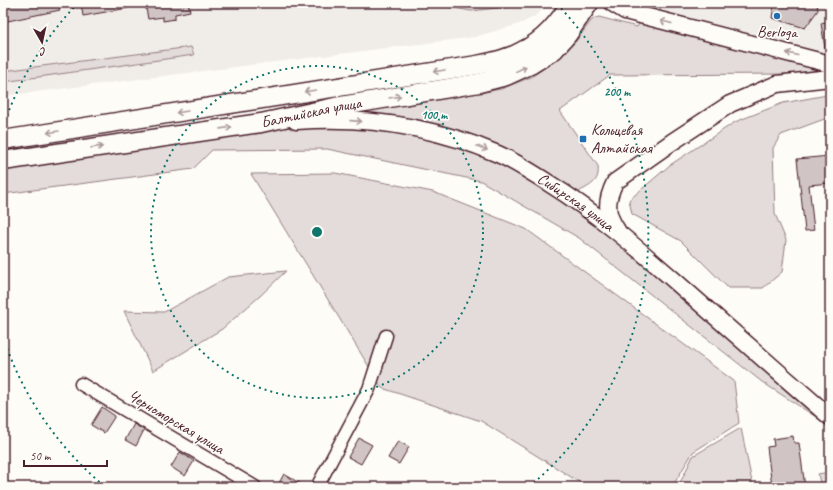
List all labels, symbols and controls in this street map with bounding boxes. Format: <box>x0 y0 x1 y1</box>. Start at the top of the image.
marker: Berloga <box>772 11 782 21</box>
one-way arrow <box>660 18 673 25</box>
north arrow <box>22 22 62 62</box>
place label: Berloga <box>757 22 798 42</box>
text: С <box>38 45 47 59</box>
one-way arrow <box>786 50 799 57</box>
one-way arrow <box>515 65 527 72</box>
one-way arrow <box>432 67 445 75</box>
text: 200 m <box>604 84 631 100</box>
one-way arrow <box>304 87 317 95</box>
street label: Балтийская улица <box>259 93 364 133</box>
one-way arrow <box>388 93 401 101</box>
text: 100 m <box>421 107 448 123</box>
one-way arrow <box>176 108 189 116</box>
one-way arrow <box>349 117 362 124</box>
place label: Кольцевая Алтайская <box>591 120 653 158</box>
one-way arrow <box>219 124 232 132</box>
one-way arrow <box>47 128 60 136</box>
marker: Кольцевая Алтайская <box>578 134 588 144</box>
one-way arrow <box>90 143 103 151</box>
one-way arrow <box>476 145 489 152</box>
street label: Сибирская улица <box>534 169 619 236</box>
centre of rings <box>310 225 324 239</box>
street label: Черноморская улица <box>124 385 229 459</box>
scale bar <box>24 442 107 468</box>
text: 50 m <box>30 448 52 464</box>

